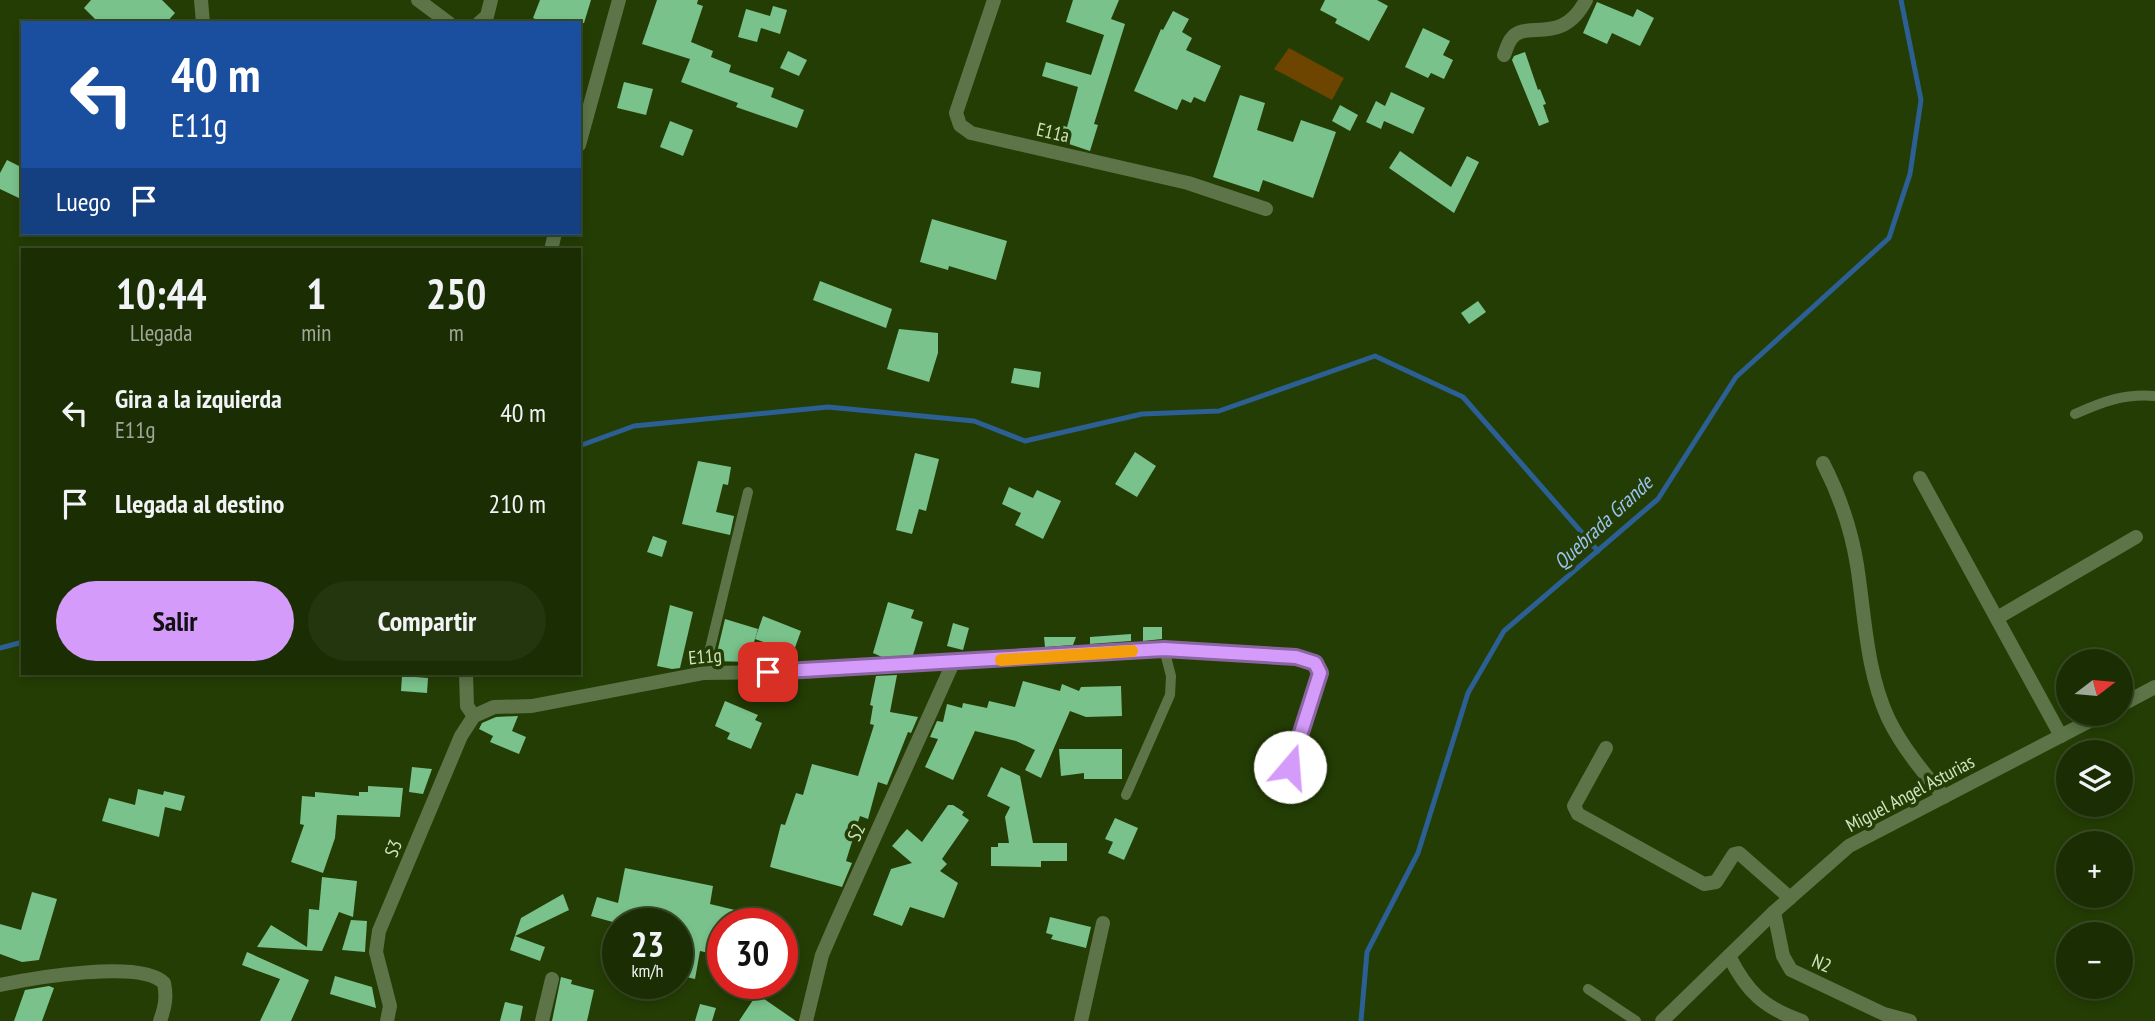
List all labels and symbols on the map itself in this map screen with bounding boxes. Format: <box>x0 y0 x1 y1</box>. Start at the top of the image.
street label: E11a <box>1034 117 1072 147</box>
water label: Quebrada Grande <box>1548 468 1659 575</box>
pin <box>738 642 798 702</box>
street label: E11g <box>687 643 723 669</box>
north arrow <box>2056 649 2133 726</box>
position arrow <box>1253 730 1327 804</box>
street label: Miguel Angel Asturias <box>1842 749 1978 837</box>
street label: S2 <box>842 819 870 845</box>
street label: S3 <box>379 836 407 860</box>
speed limit sign: 30 <box>707 908 798 999</box>
street label: N2 <box>1809 948 1835 978</box>

